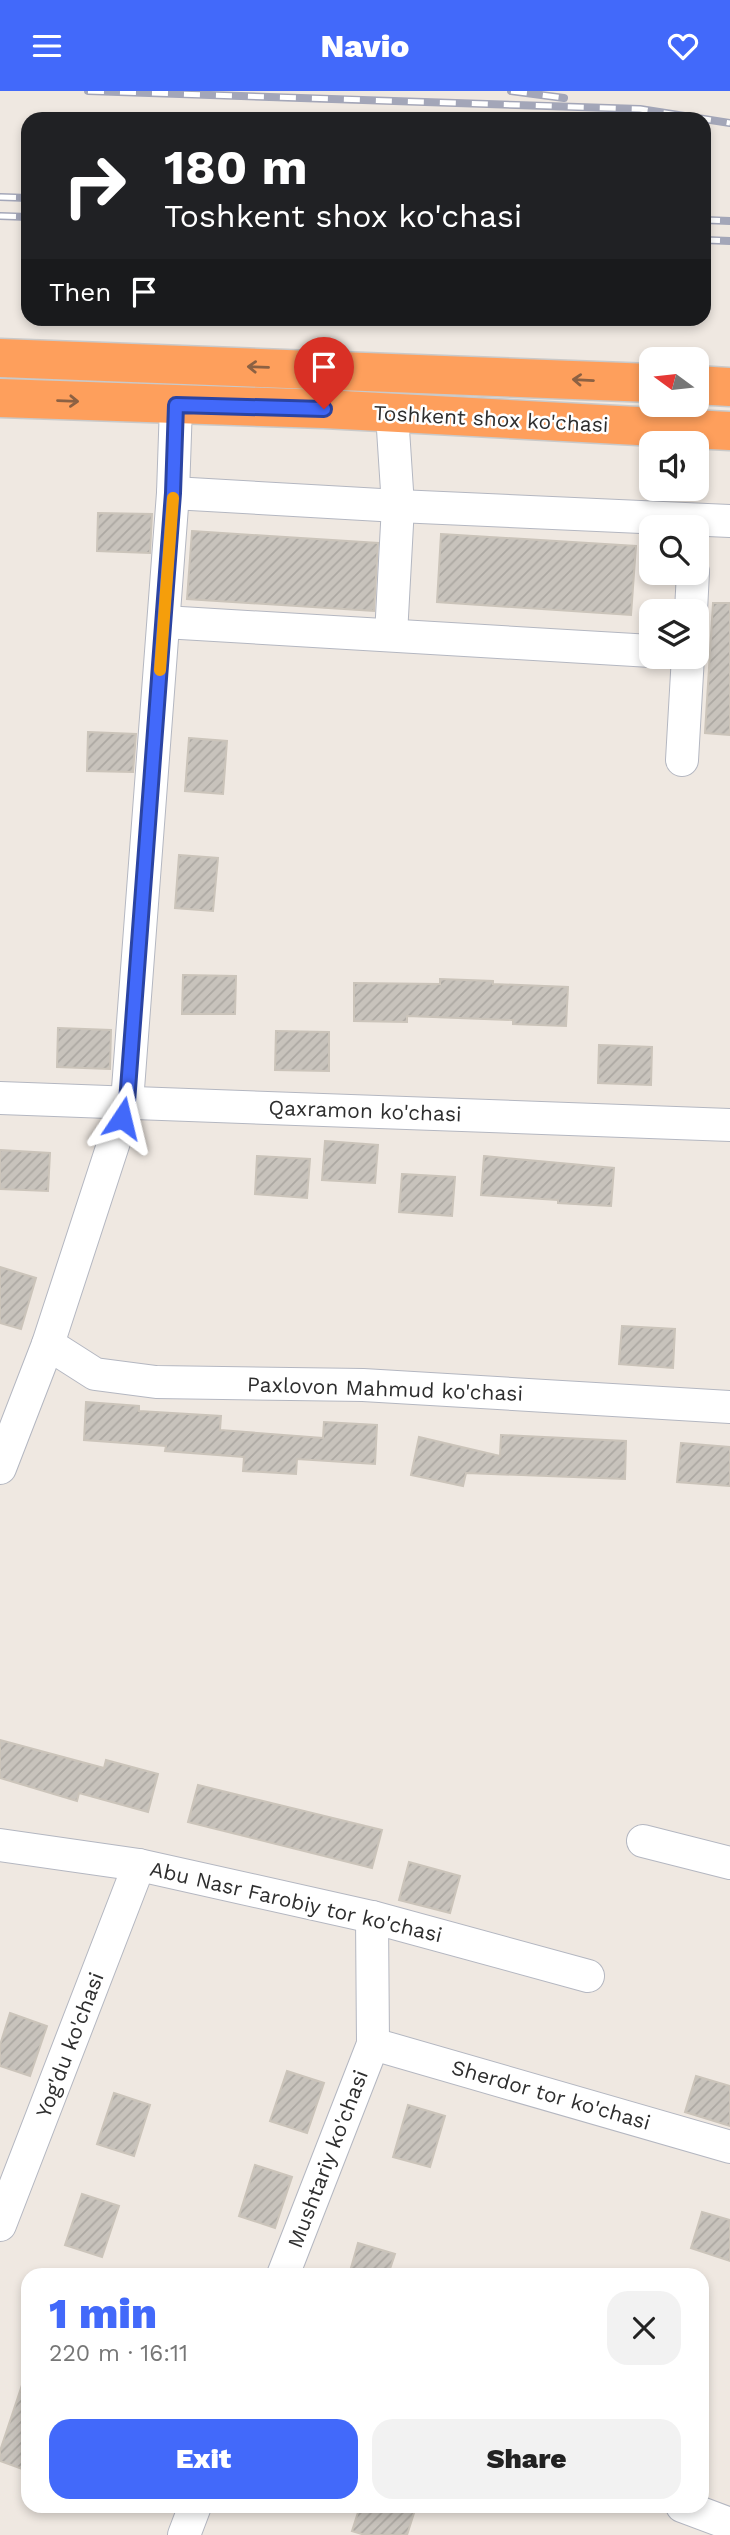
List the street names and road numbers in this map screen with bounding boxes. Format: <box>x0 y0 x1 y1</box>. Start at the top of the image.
street label: Toshkent shox ko'chasi <box>373 400 609 437</box>
street label: Qaxramon ko'chasi <box>268 1095 462 1126</box>
street label: Paxlovon Mahmud ko'chasi <box>247 1371 523 1406</box>
street label: Abu Nasr Farobiy tor ko'chasi <box>148 1856 445 1947</box>
street label: Yog'du ko'chasi <box>30 1969 109 2121</box>
street label: Sherdor tor ko'chasi <box>449 2054 653 2135</box>
street label: Mushtariy ko'chasi <box>282 2066 373 2251</box>

